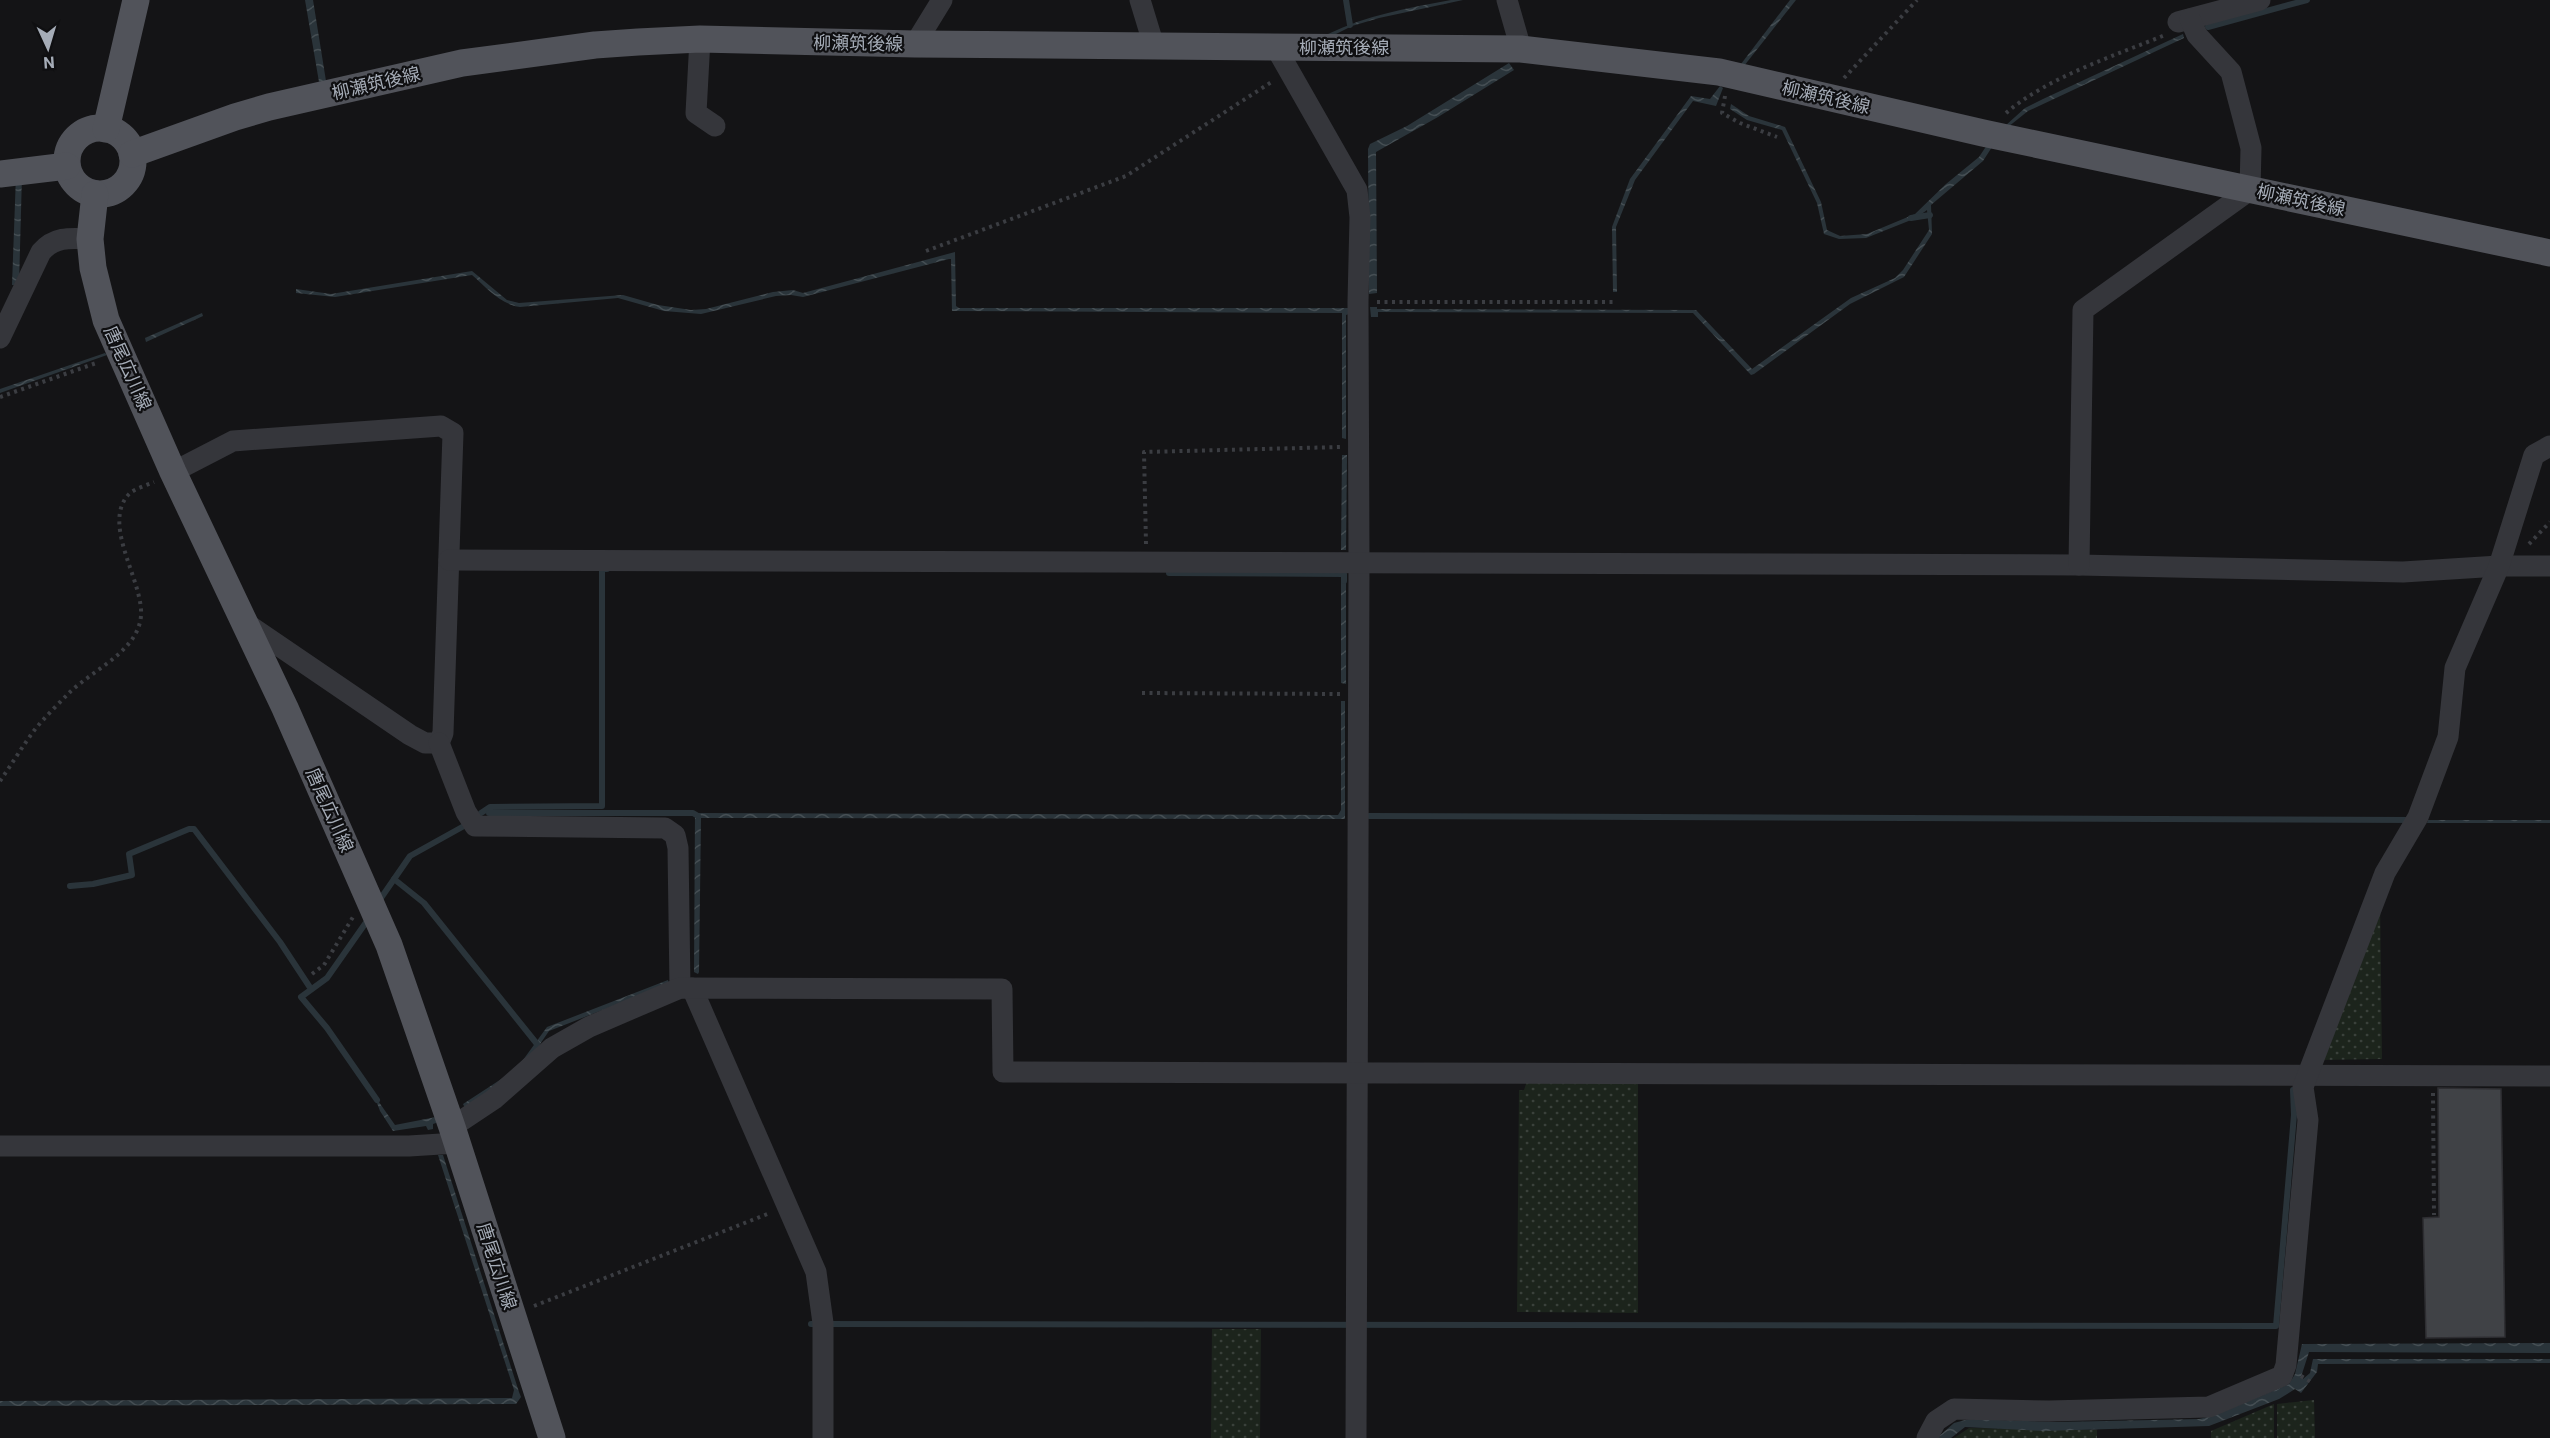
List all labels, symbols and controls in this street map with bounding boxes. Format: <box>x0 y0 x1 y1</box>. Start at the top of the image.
north arrow <box>18 18 78 78</box>
street label: 柳瀬筑後線 <box>813 32 903 54</box>
street label: 柳瀬筑後線 <box>1299 37 1389 58</box>
text: N <box>43 53 55 72</box>
street label: 柳瀬筑後線 <box>330 63 422 103</box>
street label: 柳瀬筑後線 <box>1780 77 1872 117</box>
street label: 柳瀬筑後線 <box>2255 180 2347 220</box>
street label: 唐尾広川線 <box>100 323 156 413</box>
street label: 唐尾広川線 <box>302 765 358 855</box>
street label: 唐尾広川線 <box>473 1220 521 1312</box>

